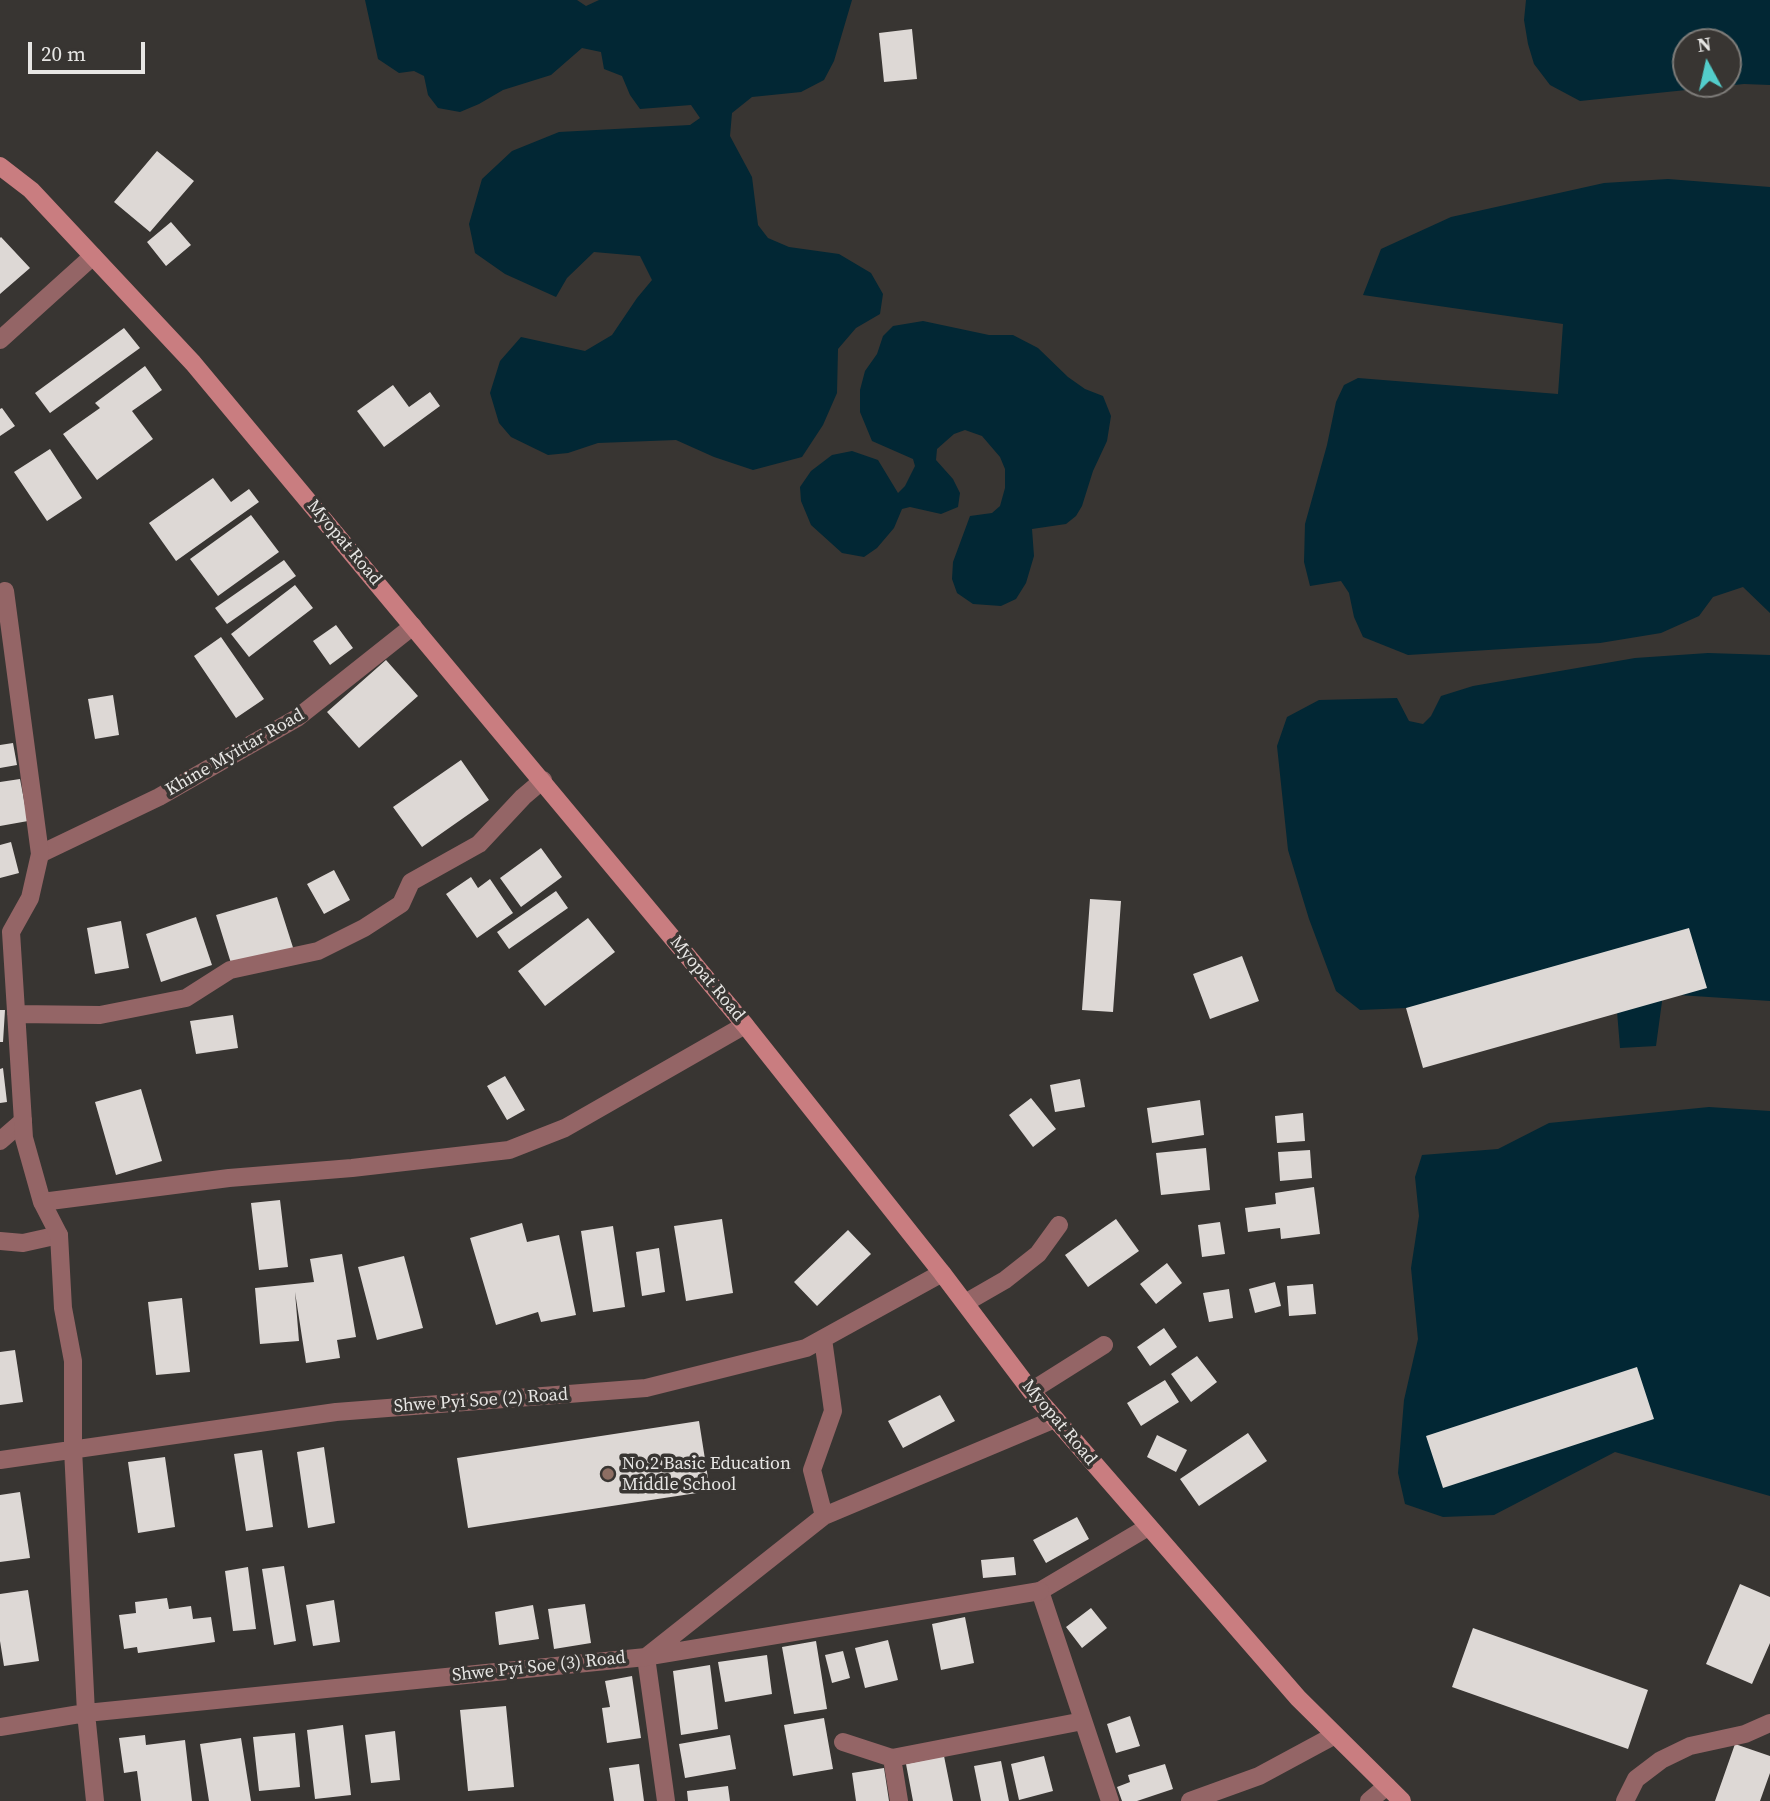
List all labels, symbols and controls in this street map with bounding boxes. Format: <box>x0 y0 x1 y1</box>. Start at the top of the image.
scale bar <box>32 28 149 72</box>
north arrow <box>1672 28 1742 98</box>
text: N <box>1696 30 1713 58</box>
text: 20 m <box>41 39 86 68</box>
street label: Myopat Road <box>302 496 386 590</box>
street label: Khine Myittar Road <box>162 705 308 801</box>
street label: Myopat Road <box>665 932 749 1026</box>
street label: Myopat Road <box>1017 1376 1101 1470</box>
street label: Shwe Pyi Soe (2) Road <box>393 1384 569 1418</box>
place label: No.2 Basic Education Middle School <box>622 1453 791 1496</box>
marker: No.2 Basic Education Middle School <box>600 1466 616 1482</box>
street label: Shwe Pyi Soe (3) Road <box>451 1647 627 1687</box>

